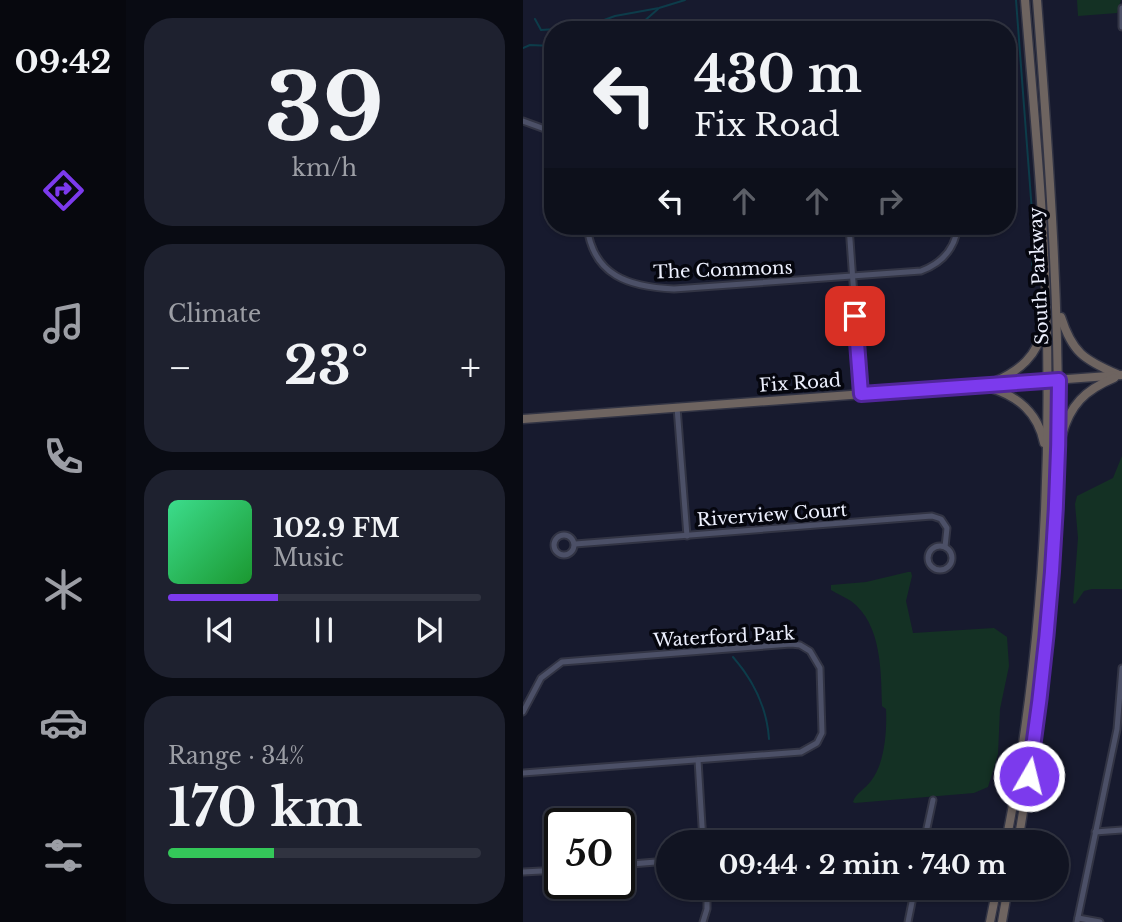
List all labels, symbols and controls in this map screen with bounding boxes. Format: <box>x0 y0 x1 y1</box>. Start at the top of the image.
text: 09:42 <box>15 42 111 82</box>
text: 430 m <box>694 44 862 105</box>
icon: left <box>579 49 670 140</box>
text: 39 <box>265 52 384 165</box>
text: Fix Road <box>694 105 840 145</box>
text: km/h <box>292 154 357 182</box>
icon: directions <box>39 166 88 215</box>
icon: left <box>652 182 690 220</box>
icon: ahead <box>725 182 763 220</box>
icon: ahead <box>798 182 836 220</box>
icon: right <box>871 182 909 220</box>
street label: South Parkway <box>1024 206 1054 345</box>
street label: The Commons <box>653 257 793 283</box>
pin <box>825 286 885 346</box>
icon: arrive <box>836 297 874 335</box>
icon: music <box>39 299 88 348</box>
text: Climate <box>168 300 261 328</box>
text: 23° <box>284 334 368 398</box>
text: − <box>168 344 192 391</box>
text: + <box>460 344 481 391</box>
street label: Fix Road <box>758 369 842 397</box>
icon: phone <box>39 432 88 481</box>
street label: Riverview Court <box>696 499 848 531</box>
text: 102.9 FM <box>273 512 400 544</box>
text: Music <box>273 544 344 572</box>
icon: climate <box>39 565 88 614</box>
icon: previous <box>201 611 239 649</box>
icon: pause <box>305 611 343 649</box>
icon: next <box>410 611 448 649</box>
street label: Waterford Park <box>652 622 795 652</box>
icon: car <box>39 698 88 747</box>
position arrow <box>992 739 1066 813</box>
text: Range · 34% <box>168 742 304 770</box>
text: 170 km <box>168 776 363 840</box>
speed limit sign: 50 <box>544 808 635 899</box>
icon: filters <box>39 831 88 880</box>
text: 09:44 · 2 min · 740 m <box>719 849 1006 881</box>

